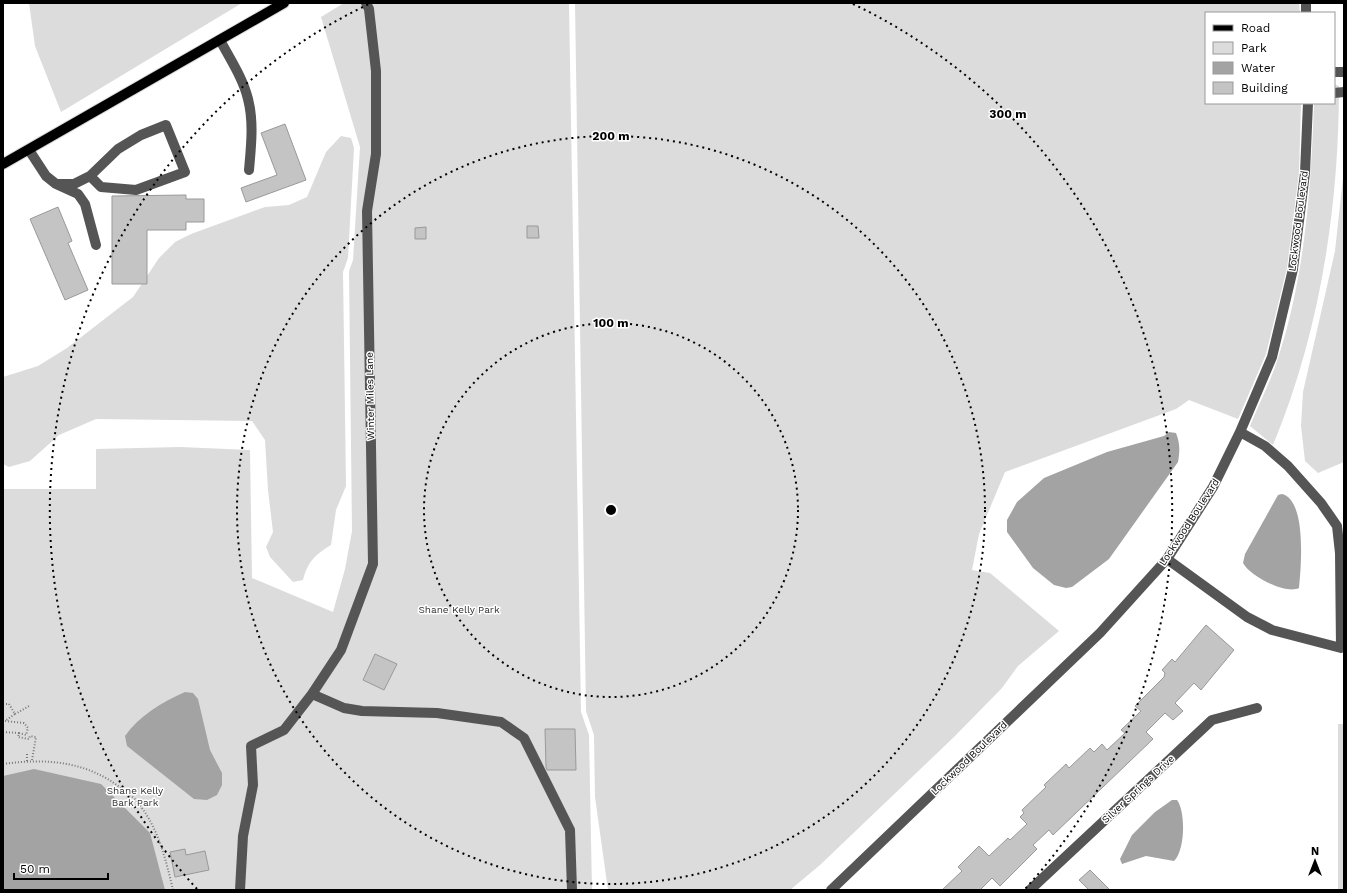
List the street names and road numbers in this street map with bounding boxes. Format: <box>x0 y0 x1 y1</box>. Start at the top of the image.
street label: Lockwood Boulevard <box>1286 170 1310 272</box>
street label: Winter Miles Lane <box>364 352 376 440</box>
street label: Lockwood Boulevard <box>1157 477 1221 567</box>
street label: Lockwood Boulevard <box>929 719 1009 797</box>
street label: Silver Springs Drive <box>1100 753 1176 825</box>

